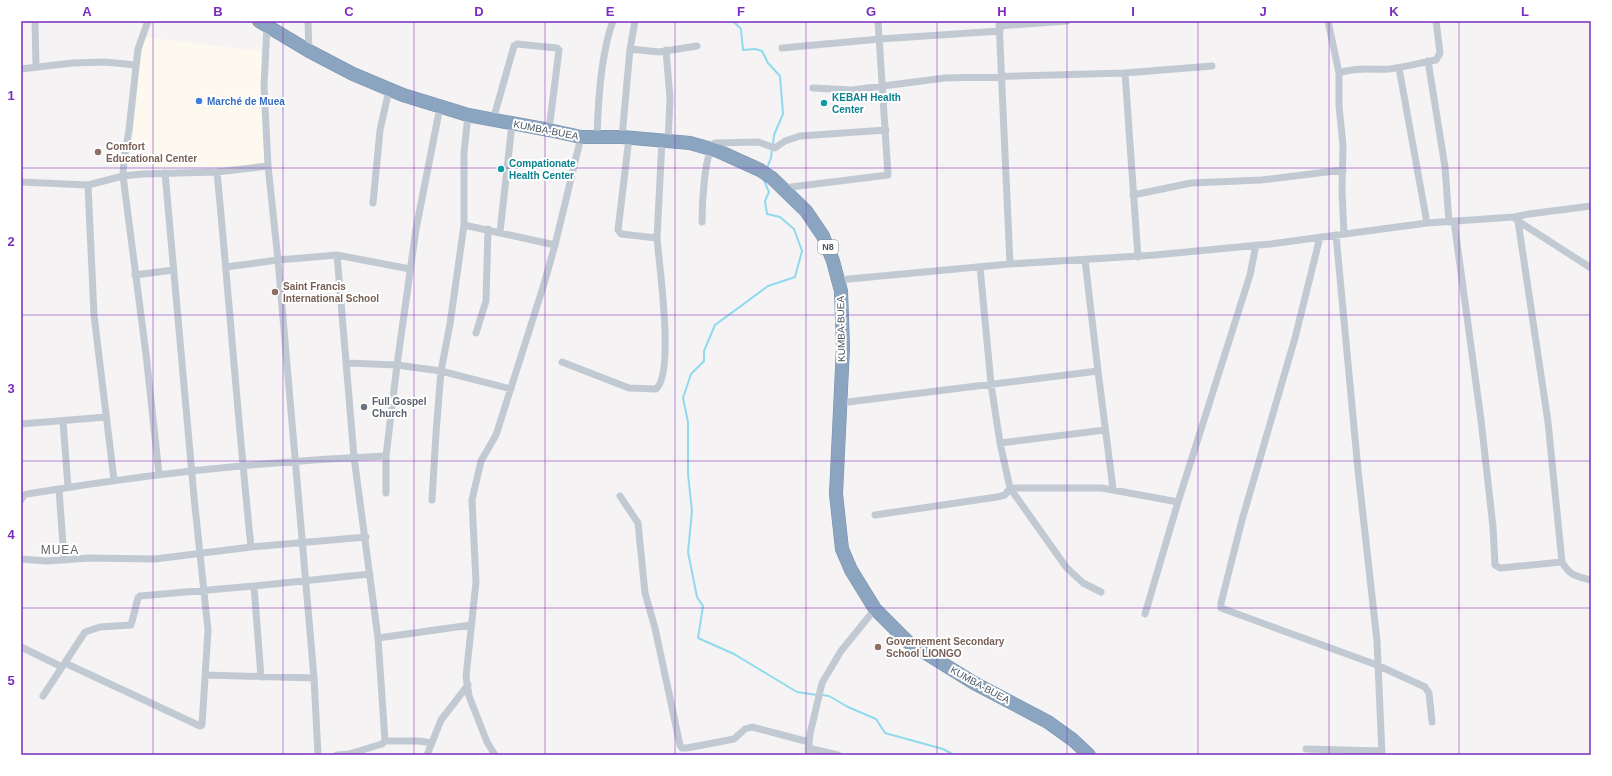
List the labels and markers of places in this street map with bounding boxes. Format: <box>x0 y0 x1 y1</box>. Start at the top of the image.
place label: KEBAH Health Center <box>832 92 901 115</box>
marker: Marché de Muea <box>194 96 204 106</box>
place label: Marché de Muea <box>207 96 285 107</box>
marker: KEBAH Health Center <box>819 98 829 108</box>
place label: Comfort Educational Center <box>106 141 197 164</box>
marker: Comfort Educational Center <box>93 147 103 157</box>
place label: Compationate Health Center <box>509 158 576 181</box>
marker: Compationate Health Center <box>496 164 506 174</box>
place label: Saint Francis International School <box>283 281 379 304</box>
marker: Saint Francis International School <box>270 287 280 297</box>
place label: Full Gospel Church <box>372 396 427 419</box>
marker: Full Gospel Church <box>359 402 369 412</box>
place label: Governement Secondary School LIONGO <box>886 636 1005 659</box>
marker: Governement Secondary School LIONGO <box>873 642 883 652</box>

